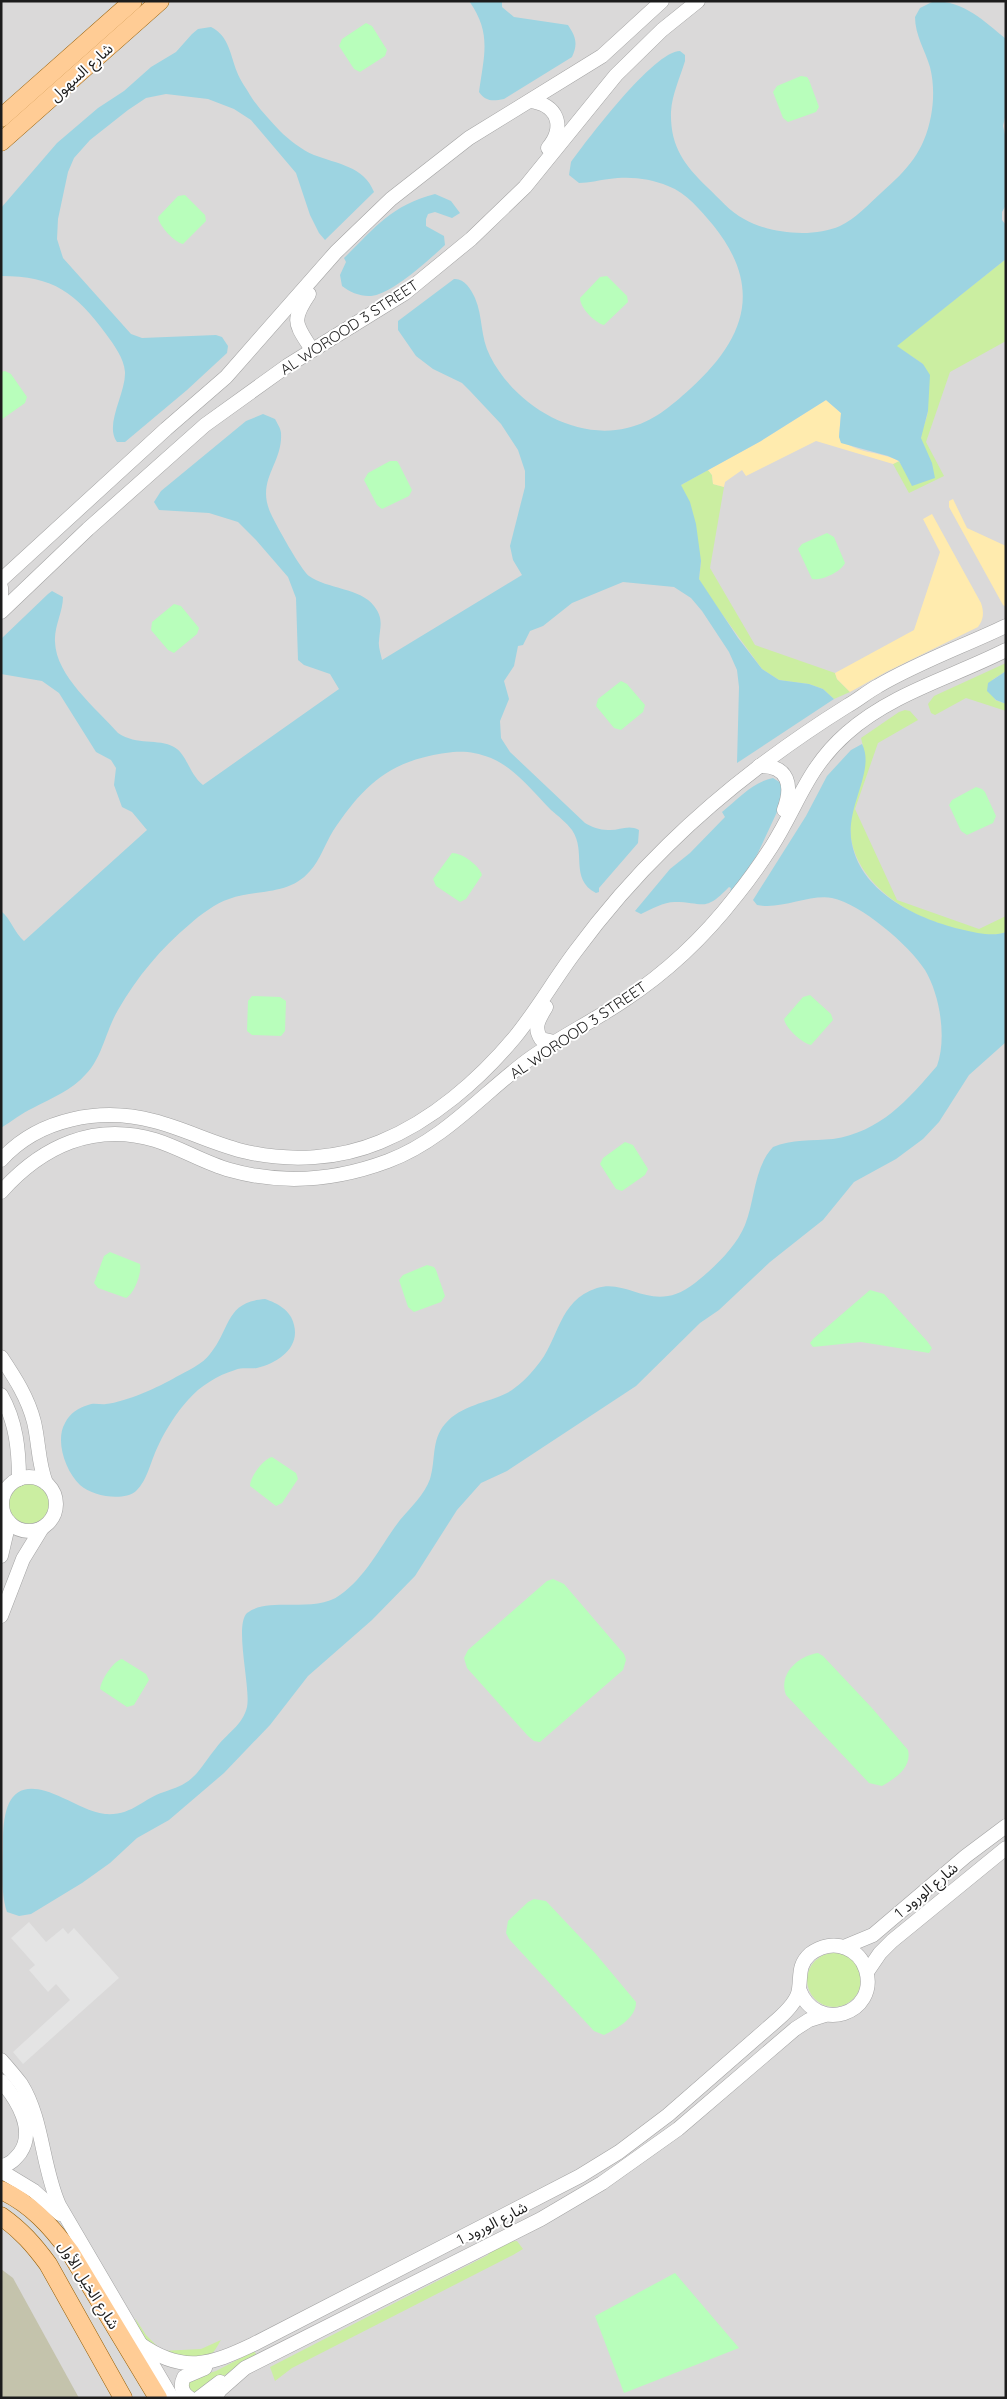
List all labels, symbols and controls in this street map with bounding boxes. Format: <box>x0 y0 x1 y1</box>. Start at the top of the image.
street label: شارع السهول <box>45 38 119 108</box>
street label: AL WOROOD 3 STREET <box>276 275 422 379</box>
street label: AL WOROOD 3 STREET <box>506 977 650 1083</box>
street label: شارع الورود 1 <box>890 1858 964 1924</box>
street label: شارع الورود 1 <box>453 2197 532 2252</box>
street label: شارع الخيل الأول <box>52 2237 124 2334</box>

